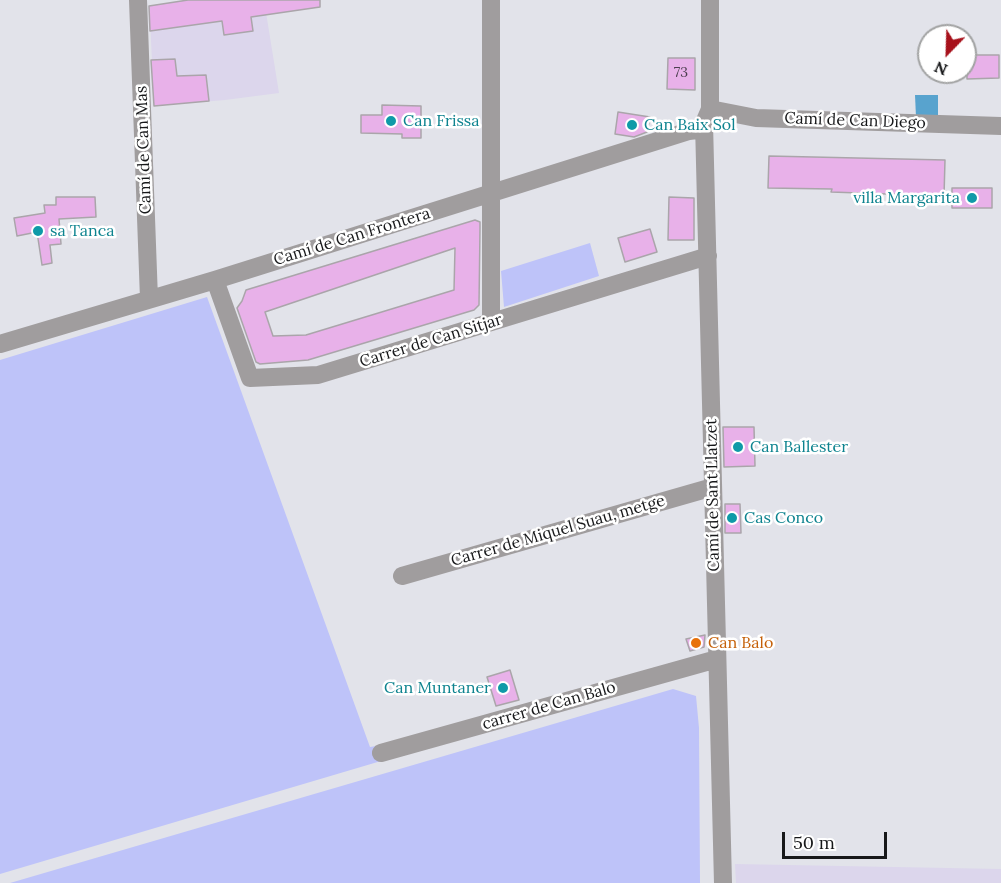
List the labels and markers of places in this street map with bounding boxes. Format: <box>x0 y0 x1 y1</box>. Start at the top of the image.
place label: Can Frissa <box>403 111 479 131</box>
marker: Can Frissa <box>384 114 398 128</box>
place label: Can Baix Sol <box>644 115 736 135</box>
marker: Can Baix Sol <box>625 118 639 132</box>
place label: villa Margarita <box>853 188 960 208</box>
marker: villa Margarita <box>965 191 979 205</box>
place label: sa Tanca <box>50 221 114 241</box>
marker: sa Tanca <box>31 224 45 238</box>
place label: Can Ballester <box>750 437 848 457</box>
marker: Can Ballester <box>731 440 745 454</box>
place label: Cas Conco <box>744 508 823 528</box>
marker: Cas Conco <box>725 511 739 525</box>
place label: Can Balo <box>708 633 773 653</box>
marker: Can Balo <box>689 636 703 650</box>
place label: Can Muntaner <box>384 678 491 698</box>
marker: Can Muntaner <box>496 681 510 695</box>

